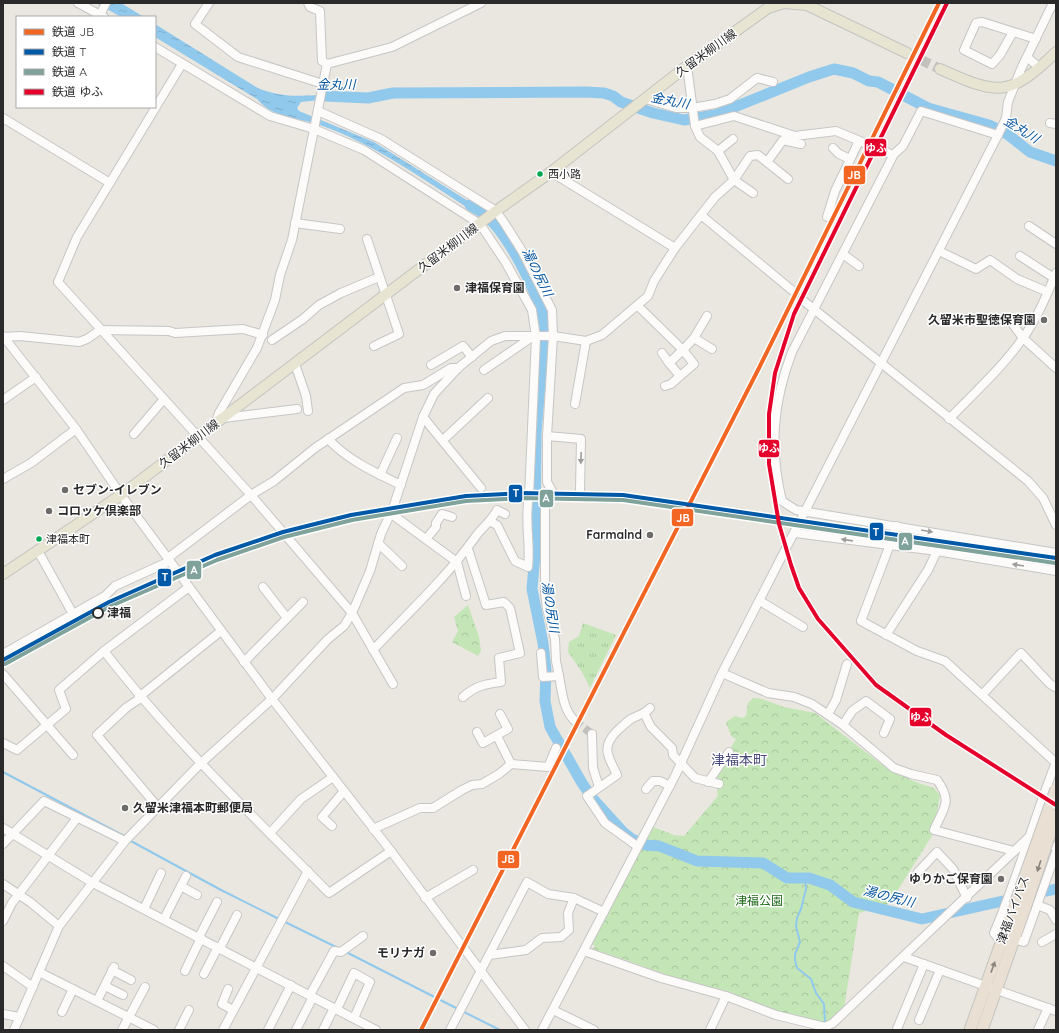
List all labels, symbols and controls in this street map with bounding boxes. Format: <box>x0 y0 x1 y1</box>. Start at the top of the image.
legend <box>16 16 156 108</box>
text: 鉄道 JB <box>52 24 94 39</box>
street label: 久留米柳川線 <box>672 25 739 80</box>
text: 鉄道 T <box>52 44 87 59</box>
text: 鉄道 A <box>52 64 87 79</box>
water label: 金丸川 <box>316 76 357 92</box>
text: 鉄道 ゆふ <box>52 84 103 99</box>
water label: 金丸川 <box>649 88 693 112</box>
water label: 金丸川 <box>1001 112 1044 147</box>
line badge: ゆふ <box>864 138 887 157</box>
text: ゆふ <box>865 141 887 155</box>
line badge: JB <box>843 165 866 185</box>
place label: 西小路 <box>548 167 581 181</box>
text: JB <box>847 168 861 182</box>
marker: 西小路 <box>535 169 545 179</box>
street label: 久留米柳川線 <box>414 220 481 275</box>
water label: 湯の尻川 <box>519 245 557 301</box>
place label: 津福保育園 <box>465 280 525 295</box>
marker: 津福保育園 <box>452 283 462 293</box>
place label: 久留米市聖徳保育園 <box>928 312 1036 327</box>
marker: 久留米市聖徳保育園 <box>1039 315 1049 325</box>
street label: 久留米柳川線 <box>155 416 222 471</box>
line badge: ゆふ <box>758 439 780 458</box>
text: ゆふ <box>758 441 780 455</box>
one-way arrow <box>578 452 584 465</box>
place label: セブン-イレブン <box>73 482 162 497</box>
line badge: T <box>508 484 523 503</box>
marker: セブン-イレブン <box>60 485 70 495</box>
text: T <box>513 486 520 500</box>
line badge: A <box>539 489 554 508</box>
text: A <box>542 491 550 505</box>
place label: コロッケ倶楽部 <box>57 503 141 518</box>
marker: コロッケ倶楽部 <box>44 506 54 516</box>
line badge: JB <box>671 508 694 527</box>
text: JB <box>676 511 690 525</box>
line badge: T <box>869 522 884 541</box>
text: T <box>873 525 880 539</box>
place label: Farmalnd <box>586 527 642 542</box>
one-way arrow <box>921 528 933 534</box>
marker: Farmalnd <box>645 530 655 540</box>
place label: 津福本町 <box>46 532 90 546</box>
line badge: A <box>898 532 913 551</box>
marker: 津福本町 <box>34 534 44 544</box>
text: A <box>901 534 909 548</box>
one-way arrow <box>841 537 853 543</box>
line badge: A <box>186 560 202 580</box>
one-way arrow <box>1011 561 1024 567</box>
text: A <box>190 563 198 577</box>
line badge: T <box>157 568 172 587</box>
text: T <box>162 570 169 584</box>
water label: 湯の尻川 <box>539 580 563 636</box>
place label: 津福 <box>107 605 131 620</box>
marker: 津福 <box>92 607 104 619</box>
line badge: ゆふ <box>909 707 932 727</box>
text: ゆふ <box>910 710 932 724</box>
district label: 津福本町 <box>711 751 767 769</box>
place label: 久留米津福本町郵便局 <box>133 800 253 815</box>
marker: 久留米津福本町郵便局 <box>120 803 130 813</box>
line badge: JB <box>497 850 520 869</box>
text: JB <box>501 852 515 866</box>
one-way arrow <box>1036 860 1042 872</box>
place label: ゆりかご保育園 <box>909 871 993 886</box>
street label: 津福バイパス <box>993 874 1032 946</box>
marker: ゆりかご保育園 <box>996 874 1006 884</box>
water label: 湯の尻川 <box>862 882 918 911</box>
park label: 津福公園 <box>735 893 783 908</box>
place label: モリナガ <box>377 945 425 960</box>
marker: モリナガ <box>428 948 438 958</box>
one-way arrow <box>990 960 996 972</box>

